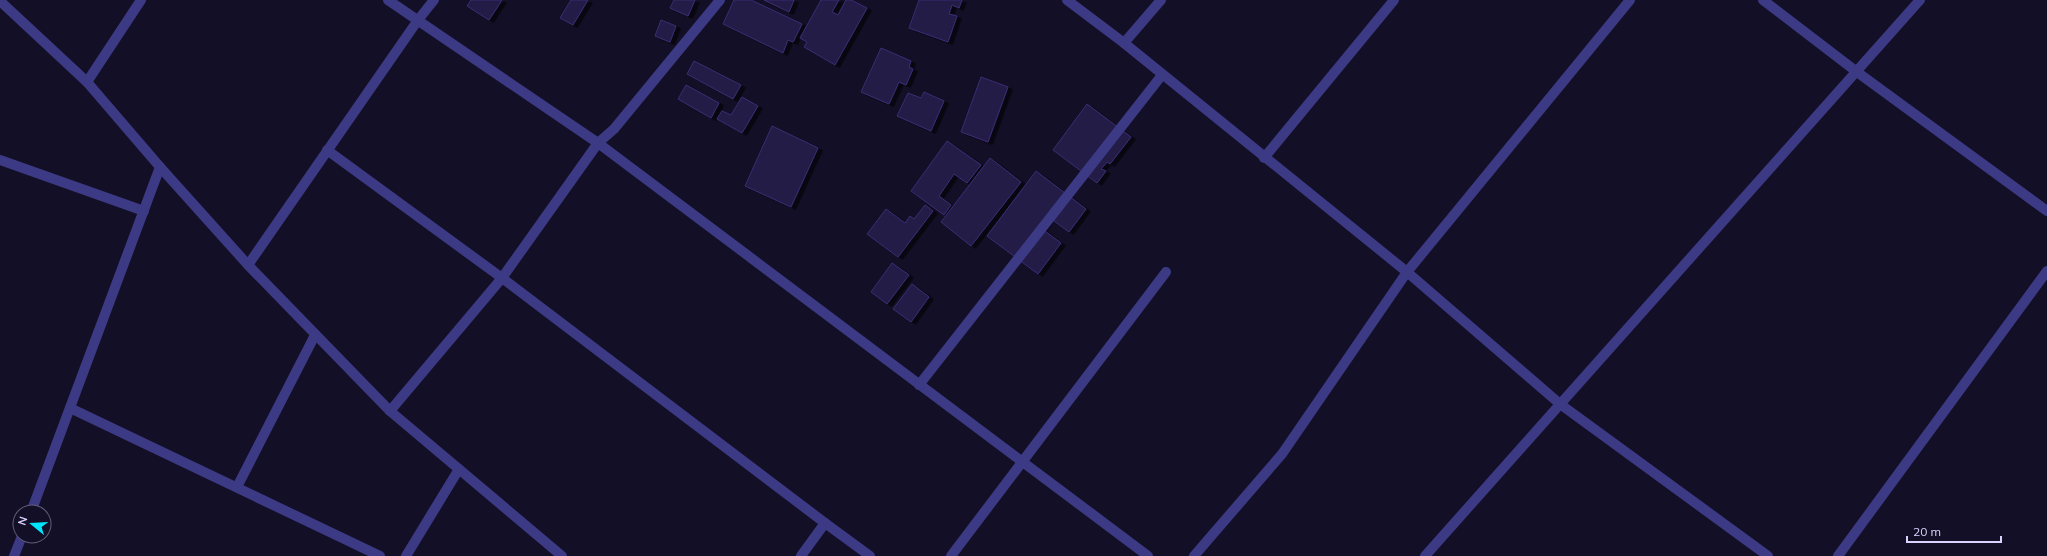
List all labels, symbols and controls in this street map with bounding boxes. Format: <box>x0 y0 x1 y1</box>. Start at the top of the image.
north arrow <box>12 504 52 544</box>
text: N <box>15 515 30 527</box>
scale bar <box>1907 518 2001 544</box>
text: 20 m <box>1913 524 1941 539</box>

